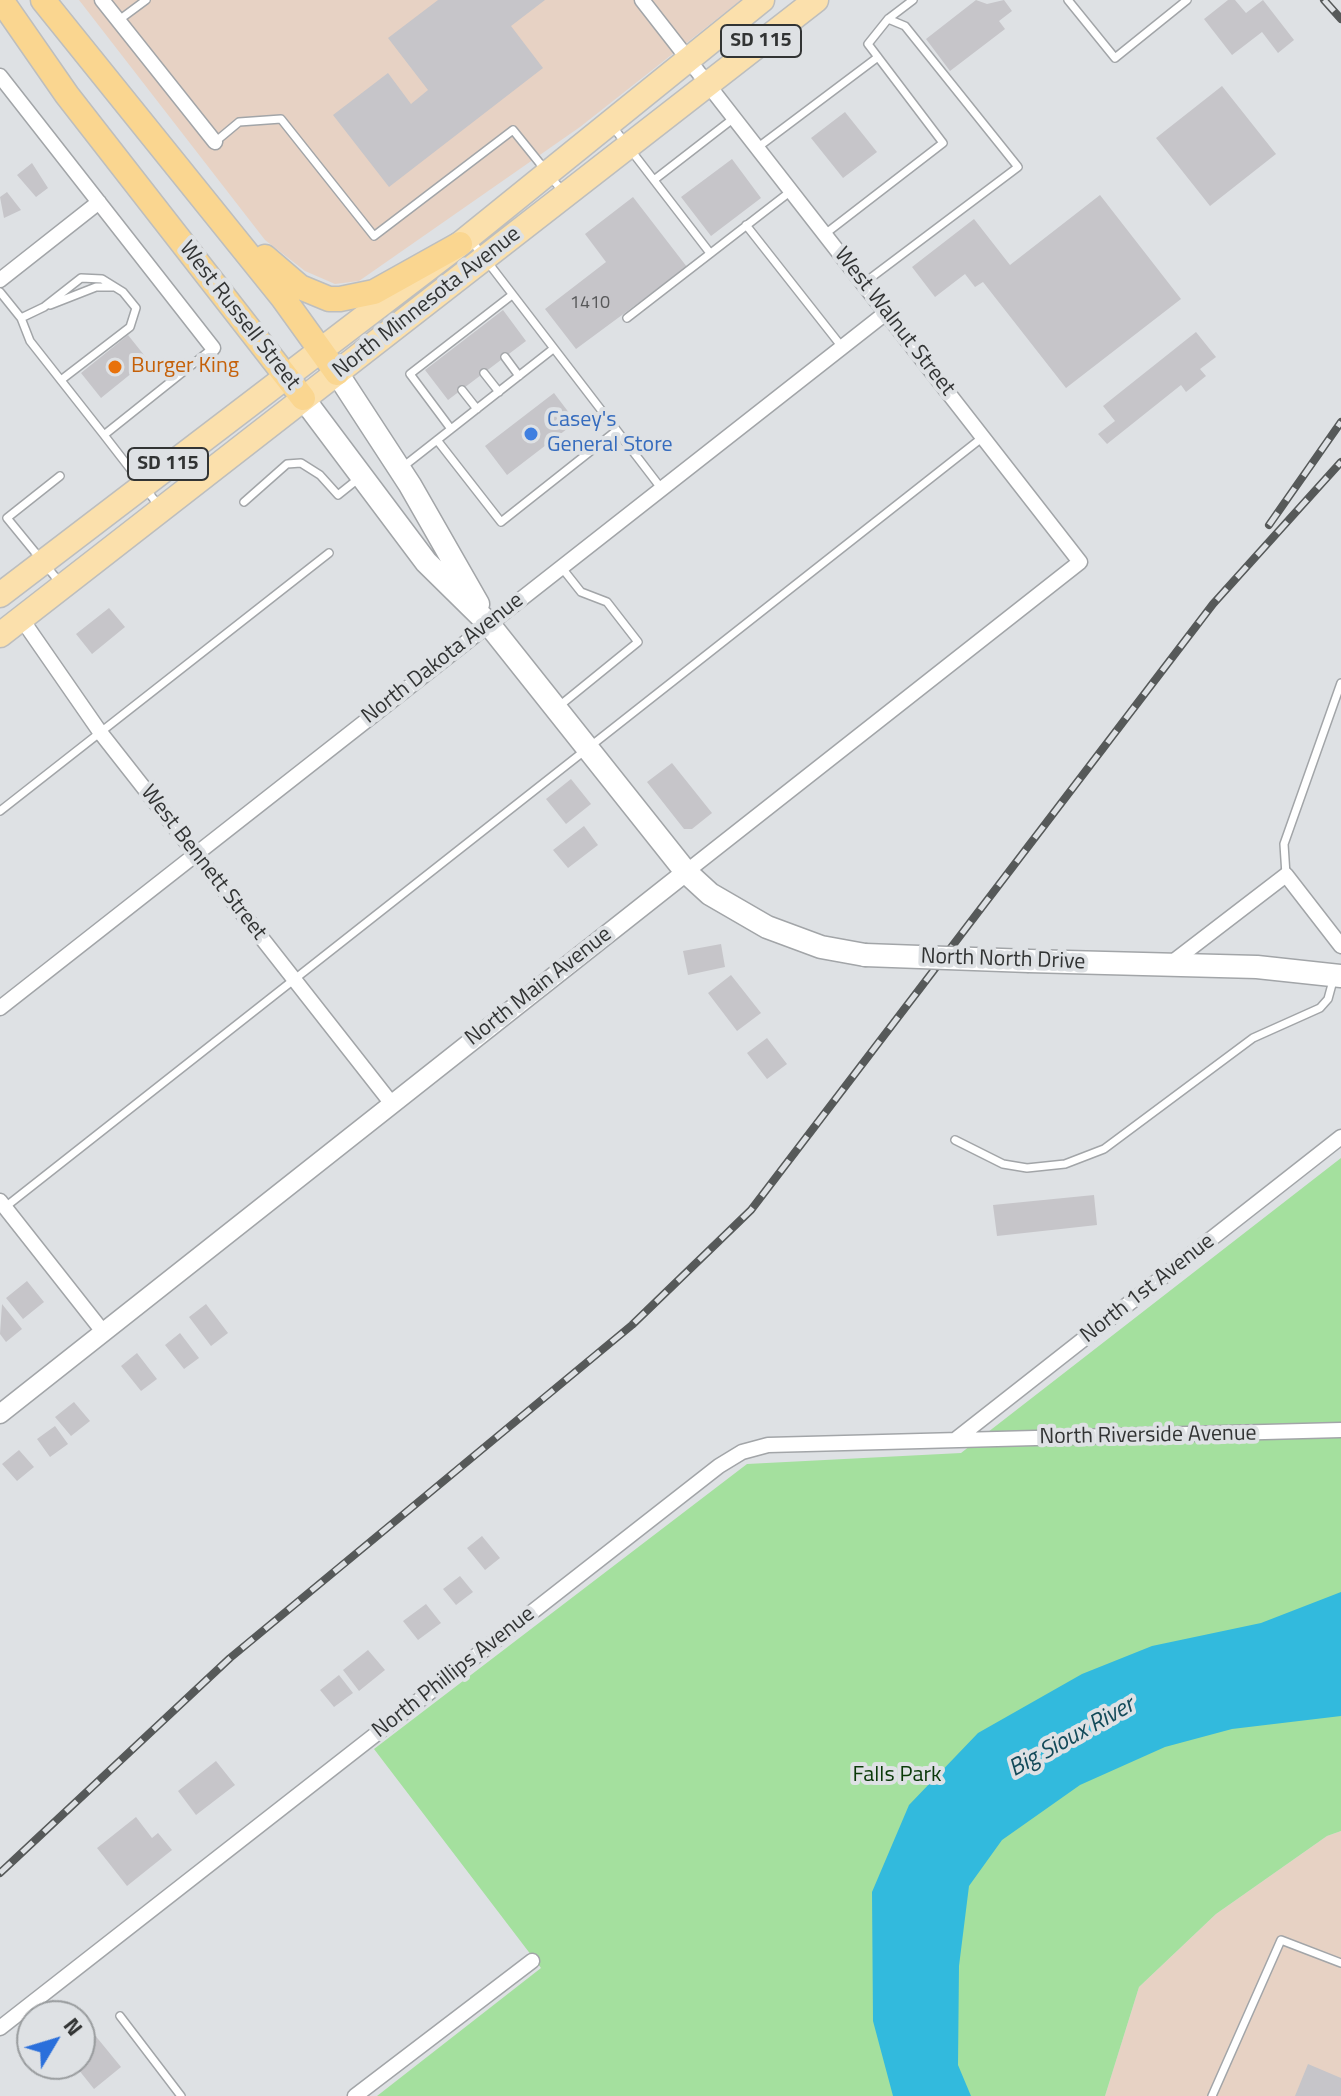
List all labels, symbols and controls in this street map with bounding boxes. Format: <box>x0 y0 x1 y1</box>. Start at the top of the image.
road number: SD 115 <box>721 25 801 57</box>
street label: North Minnesota Avenue <box>328 222 526 384</box>
street label: West Russell Street <box>173 236 305 396</box>
street label: West Walnut Street <box>828 243 960 401</box>
house number: 1410 <box>570 293 610 315</box>
place label: Burger King <box>131 354 239 380</box>
marker: Burger King <box>106 358 124 376</box>
place label: Casey's General Store <box>547 408 673 460</box>
marker: Casey's General Store <box>522 425 540 443</box>
road number: SD 115 <box>128 448 208 480</box>
street label: North Dakota Avenue <box>357 588 529 730</box>
street label: West Bennett Street <box>134 780 272 946</box>
street label: North Main Avenue <box>461 922 617 1052</box>
street label: North North Drive <box>920 944 1086 976</box>
street label: North 1st Avenue <box>1076 1229 1220 1349</box>
street label: North Riverside Avenue <box>1039 1421 1257 1451</box>
street label: North Phillips Avenue <box>368 1601 540 1745</box>
water label: Big Sioux River <box>1004 1692 1140 1784</box>
park label: Falls Park <box>852 1763 942 1789</box>
north arrow <box>16 2000 96 2080</box>
text: N <box>55 2010 91 2043</box>

